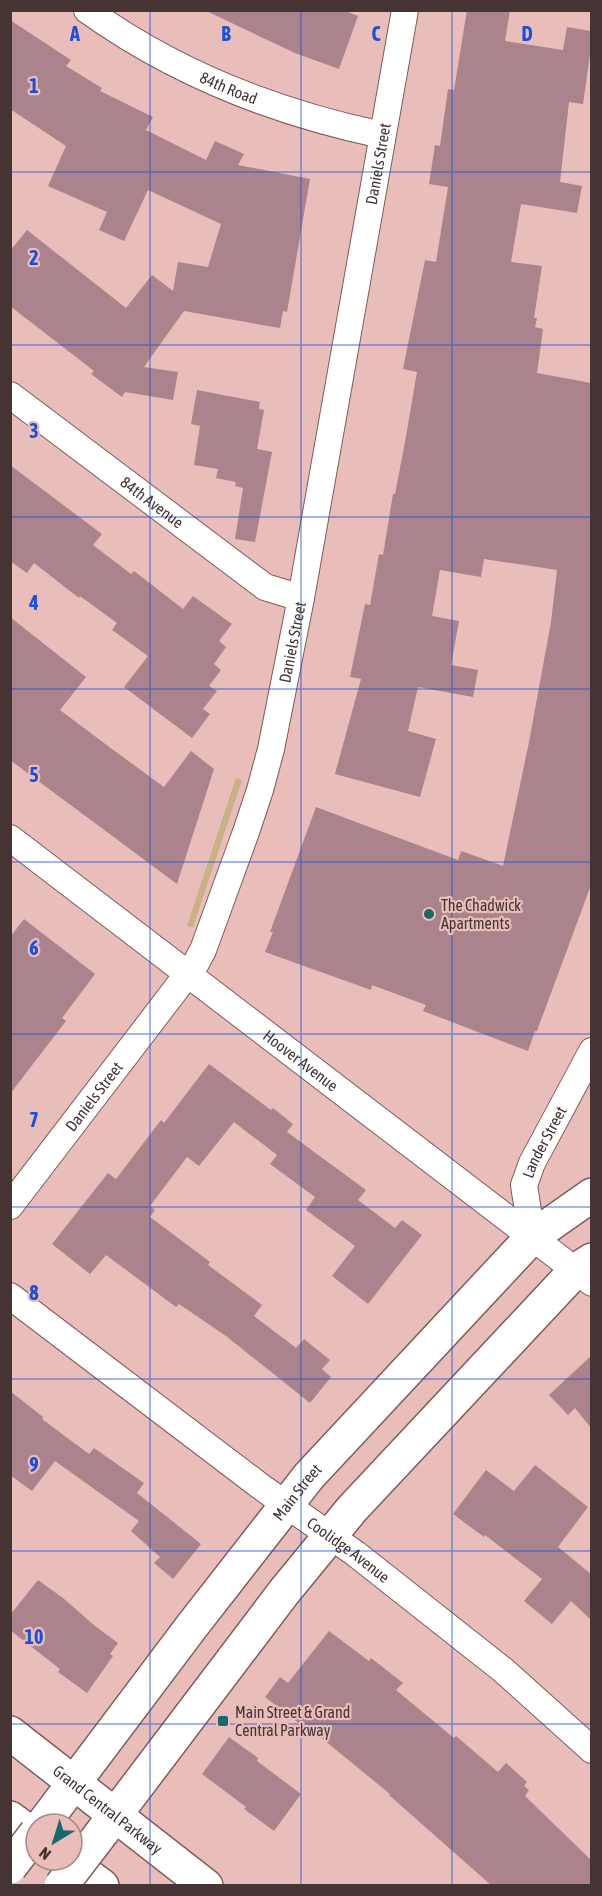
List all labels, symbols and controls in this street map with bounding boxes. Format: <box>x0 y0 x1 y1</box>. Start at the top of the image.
text: A <box>69 22 80 45</box>
text: B <box>221 22 231 45</box>
text: C <box>372 22 381 45</box>
text: D <box>521 22 533 45</box>
street label: 84th Road <box>197 68 260 108</box>
text: 1 <box>29 74 39 97</box>
street label: Daniels Street <box>362 121 394 206</box>
text: 2 <box>29 246 39 269</box>
text: 3 <box>29 419 39 442</box>
street label: 84th Avenue <box>117 473 187 531</box>
text: 4 <box>28 591 39 614</box>
street label: Daniels Street <box>275 600 309 684</box>
text: 5 <box>29 763 39 786</box>
place label: The Chadwick Apartments <box>441 896 521 933</box>
marker: The Chadwick Apartments <box>422 907 436 921</box>
text: 6 <box>29 936 39 959</box>
street label: Hoover Avenue <box>260 1026 342 1095</box>
street label: Daniels Street <box>62 1058 126 1135</box>
street label: Lander Street <box>518 1103 570 1180</box>
text: 7 <box>29 1108 39 1131</box>
text: 8 <box>29 1281 39 1304</box>
text: 9 <box>29 1453 39 1476</box>
street label: Main Street <box>269 1460 325 1524</box>
street label: Coolidge Avenue <box>304 1513 393 1586</box>
text: 10 <box>25 1625 43 1648</box>
place label: Main Street & Grand Central Parkway <box>235 1703 350 1740</box>
marker: Main Street & Grand Central Parkway <box>216 1714 230 1728</box>
street label: Grand Central Parkway <box>50 1761 166 1858</box>
north arrow <box>24 1812 84 1872</box>
text: N <box>35 1844 54 1864</box>

